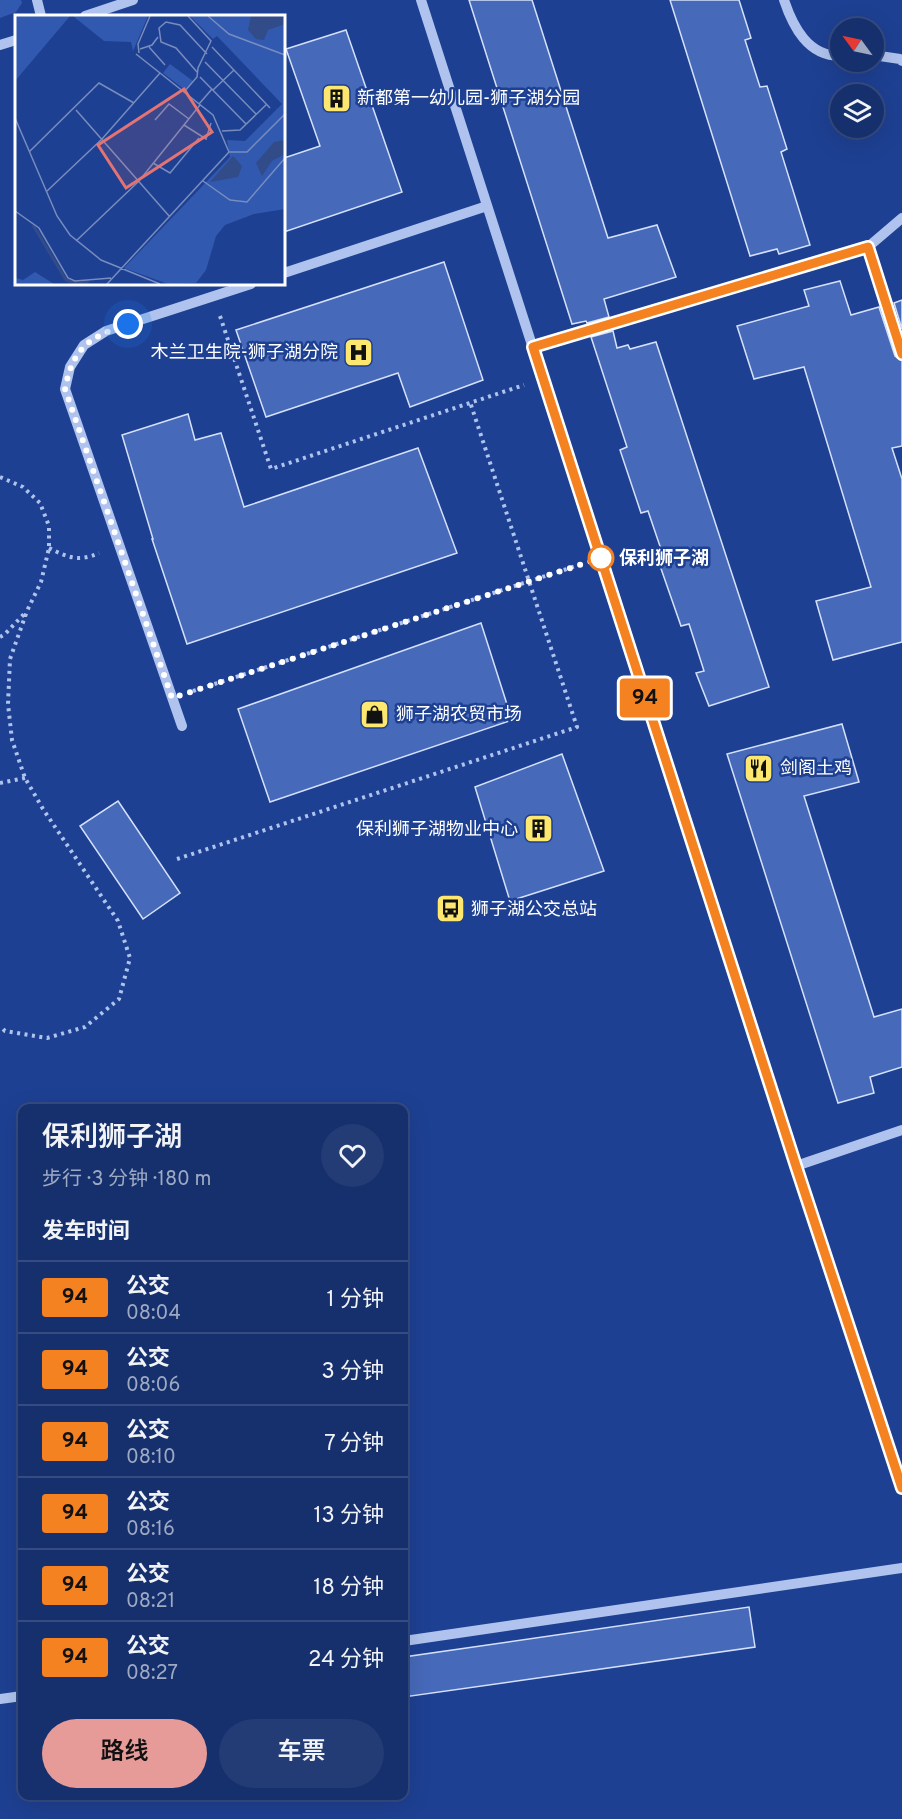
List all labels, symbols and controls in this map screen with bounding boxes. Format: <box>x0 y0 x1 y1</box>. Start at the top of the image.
inset map <box>15 15 285 285</box>
north arrow <box>830 18 884 72</box>
map controls <box>830 18 884 138</box>
building icon: 新都第一幼儿园-狮子湖分园 <box>320 82 352 114</box>
button: layers <box>830 84 884 138</box>
place label: 新都第一幼儿园-狮子湖分园 <box>357 88 580 111</box>
your location <box>113 309 143 339</box>
hospital icon: 木兰卫生院-狮子湖分院 <box>343 336 375 368</box>
place label: 木兰卫生院-狮子湖分院 <box>151 342 338 365</box>
marker: 保利狮子湖 <box>588 545 614 571</box>
place label: 保利狮子湖 <box>619 548 709 571</box>
line badge: 94 <box>618 678 672 718</box>
text: 94 <box>632 685 658 712</box>
shop icon: 狮子湖农贸市场 <box>359 698 391 730</box>
place label: 狮子湖农贸市场 <box>396 704 522 727</box>
restaurant icon: 剑阁土鸡 <box>743 752 775 784</box>
place label: 剑阁土鸡 <box>780 758 852 781</box>
building icon: 保利·狮子湖物业中心 <box>523 813 555 845</box>
place label: 保利·狮子湖物业中心 <box>356 819 518 842</box>
bus stop icon: 狮子湖公交总站 <box>434 893 466 925</box>
place label: 狮子湖公交总站 <box>471 899 597 922</box>
text: 保利狮子湖 <box>42 1121 182 1157</box>
button: heart <box>321 1124 384 1187</box>
text: 步行 · 3 分钟 · 180 m <box>42 1167 212 1193</box>
text: 发车时间 <box>42 1219 130 1246</box>
text: 公交 <box>126 1274 170 1301</box>
text: 94 <box>62 1284 88 1311</box>
text: 1 分钟 <box>327 1287 384 1314</box>
text: 08:04 <box>126 1301 181 1327</box>
text: 公交 <box>126 1346 170 1373</box>
text: 94 <box>62 1356 88 1383</box>
text: 3 分钟 <box>322 1359 384 1386</box>
text: 08:06 <box>126 1373 180 1399</box>
text: 公交 <box>126 1418 170 1445</box>
text: 94 <box>62 1428 88 1455</box>
text: 7 分钟 <box>324 1431 384 1458</box>
text: 08:10 <box>126 1445 176 1471</box>
text: 公交 <box>126 1490 170 1517</box>
text: 94 <box>62 1500 88 1527</box>
text: 13 分钟 <box>313 1503 384 1530</box>
text: 08:16 <box>126 1517 175 1543</box>
text: 公交 <box>126 1562 170 1589</box>
text: 94 <box>62 1572 88 1599</box>
text: 18 分钟 <box>313 1575 384 1602</box>
text: 08:21 <box>126 1589 175 1615</box>
text: 公交 <box>126 1634 170 1661</box>
text: 94 <box>62 1644 88 1671</box>
text: 24 分钟 <box>308 1647 384 1674</box>
text: 08:27 <box>126 1661 178 1687</box>
button: 路线 <box>42 1719 207 1788</box>
button: 车票 <box>219 1719 384 1788</box>

